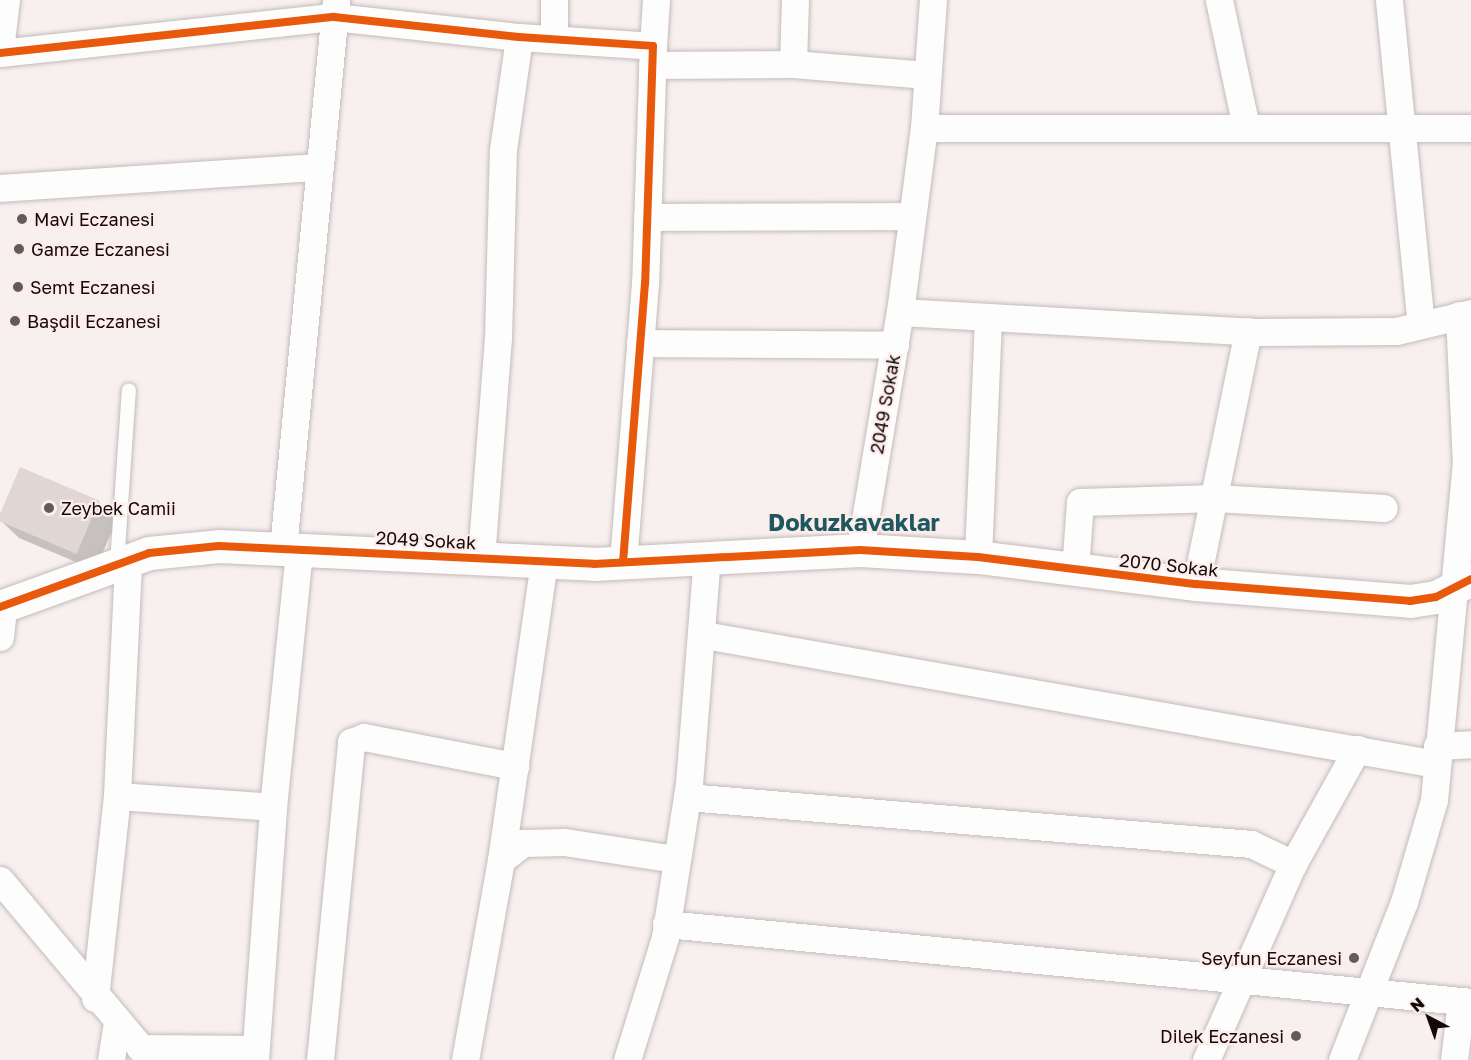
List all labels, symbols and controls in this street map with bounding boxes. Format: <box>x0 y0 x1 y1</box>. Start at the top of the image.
place label: Mavi Eczanesi <box>34 208 155 230</box>
marker: Mavi Eczanesi <box>15 212 29 226</box>
place label: Gamze Eczanesi <box>31 238 170 260</box>
marker: Gamze Eczanesi <box>12 242 26 256</box>
place label: Semt Eczanesi <box>30 276 155 298</box>
marker: Semt Eczanesi <box>11 280 25 294</box>
place label: Başdil Eczanesi <box>27 310 161 332</box>
marker: Başdil Eczanesi <box>8 314 22 328</box>
street label: 2049 Sokak <box>866 353 904 455</box>
place label: Zeybek Camii <box>61 497 176 519</box>
marker: Zeybek Camii <box>42 501 56 515</box>
district label: Dokuzkavaklar <box>768 508 940 536</box>
street label: 2049 Sokak <box>375 527 477 553</box>
street label: 2070 Sokak <box>1118 549 1220 581</box>
place label: Seyfun Eczanesi <box>1201 947 1342 969</box>
marker: Seyfun Eczanesi <box>1347 951 1361 965</box>
north arrow <box>1399 988 1459 1048</box>
text: N <box>1406 993 1428 1016</box>
place label: Dilek Eczanesi <box>1160 1025 1284 1047</box>
marker: Dilek Eczanesi <box>1289 1029 1303 1043</box>

